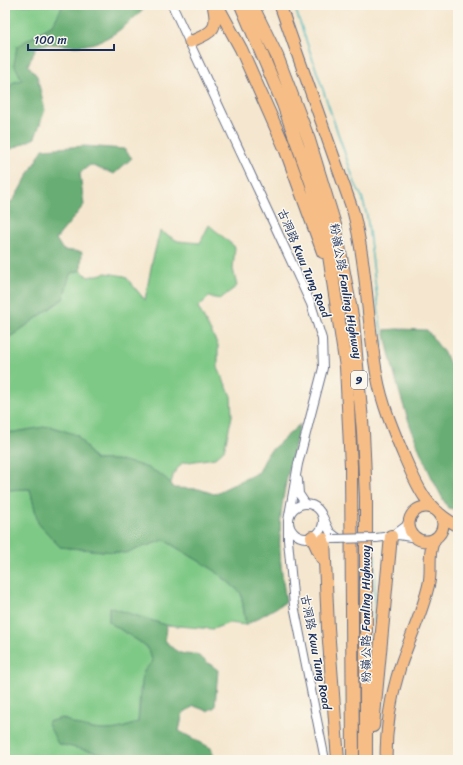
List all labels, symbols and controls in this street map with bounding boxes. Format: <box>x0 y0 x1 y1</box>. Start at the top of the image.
scale bar <box>28 26 114 52</box>
text: 100 m <box>34 29 67 51</box>
street label: 古洞路 Kwu Tung Road <box>271 205 338 323</box>
street label: 粉嶺公路 Fanling Highway <box>323 221 369 361</box>
road number: 9 <box>351 371 367 389</box>
street label: 粉嶺公路 Fanling Highway <box>355 545 377 683</box>
street label: 古洞路 Kwu Tung Road <box>294 592 338 713</box>

